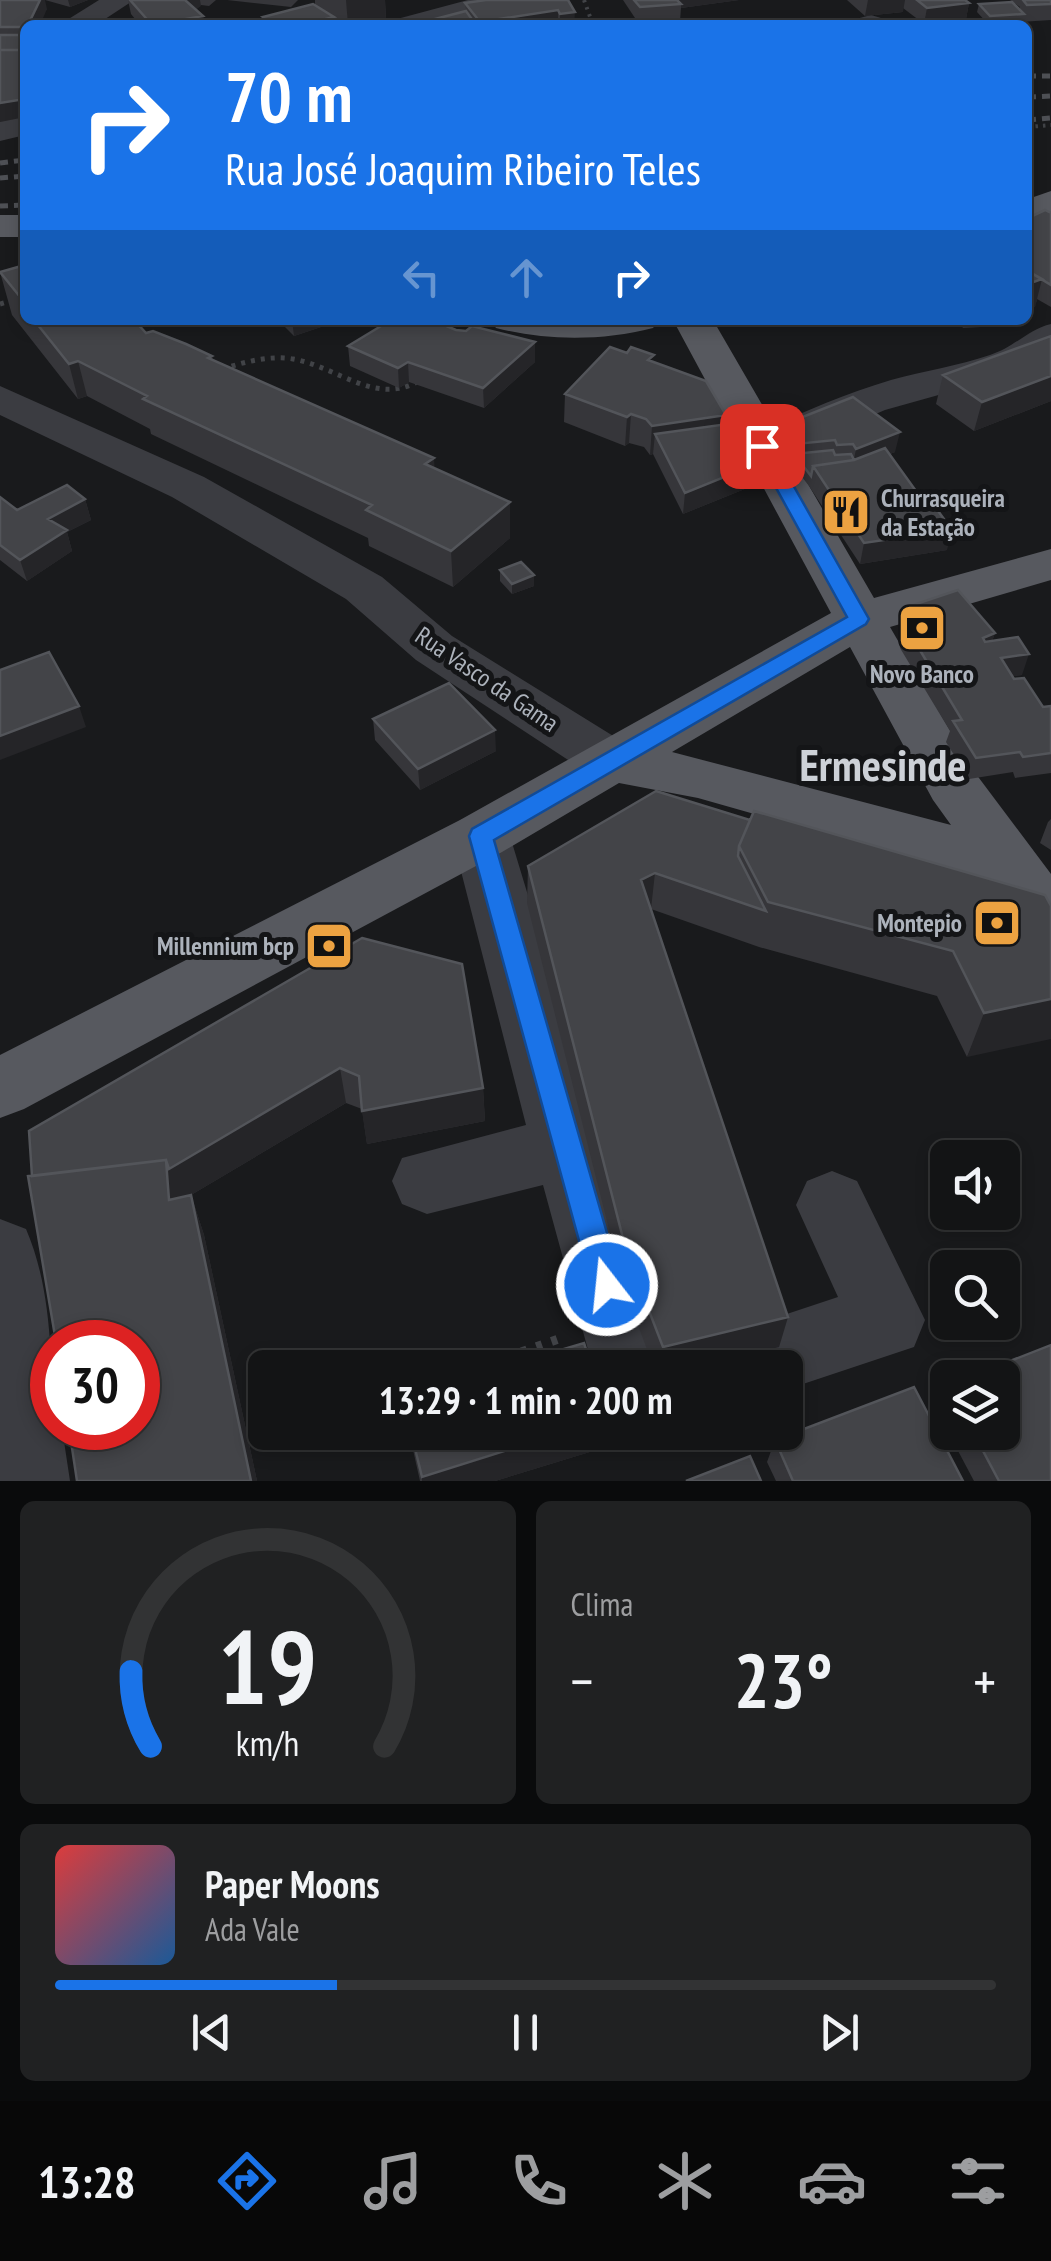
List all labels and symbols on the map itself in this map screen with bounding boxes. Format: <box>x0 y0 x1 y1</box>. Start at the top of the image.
pin <box>720 404 805 489</box>
place label: Churrasqueira da Estação <box>881 482 1005 543</box>
restaurant icon: Churrasqueira da Estação <box>820 486 872 538</box>
bank icon: Novo Banco <box>896 602 948 654</box>
street label: Rua Vasco da Gama <box>409 619 565 739</box>
place label: Novo Banco <box>870 658 974 690</box>
district label: Ermesinde <box>800 735 967 793</box>
bank icon: Montepio <box>971 897 1023 949</box>
place label: Montepio <box>877 907 962 939</box>
bank icon: Millennium bcp <box>303 920 355 972</box>
place label: Millennium bcp <box>157 930 294 962</box>
position arrow <box>555 1233 659 1337</box>
speed limit sign: 30 <box>30 1320 160 1450</box>

